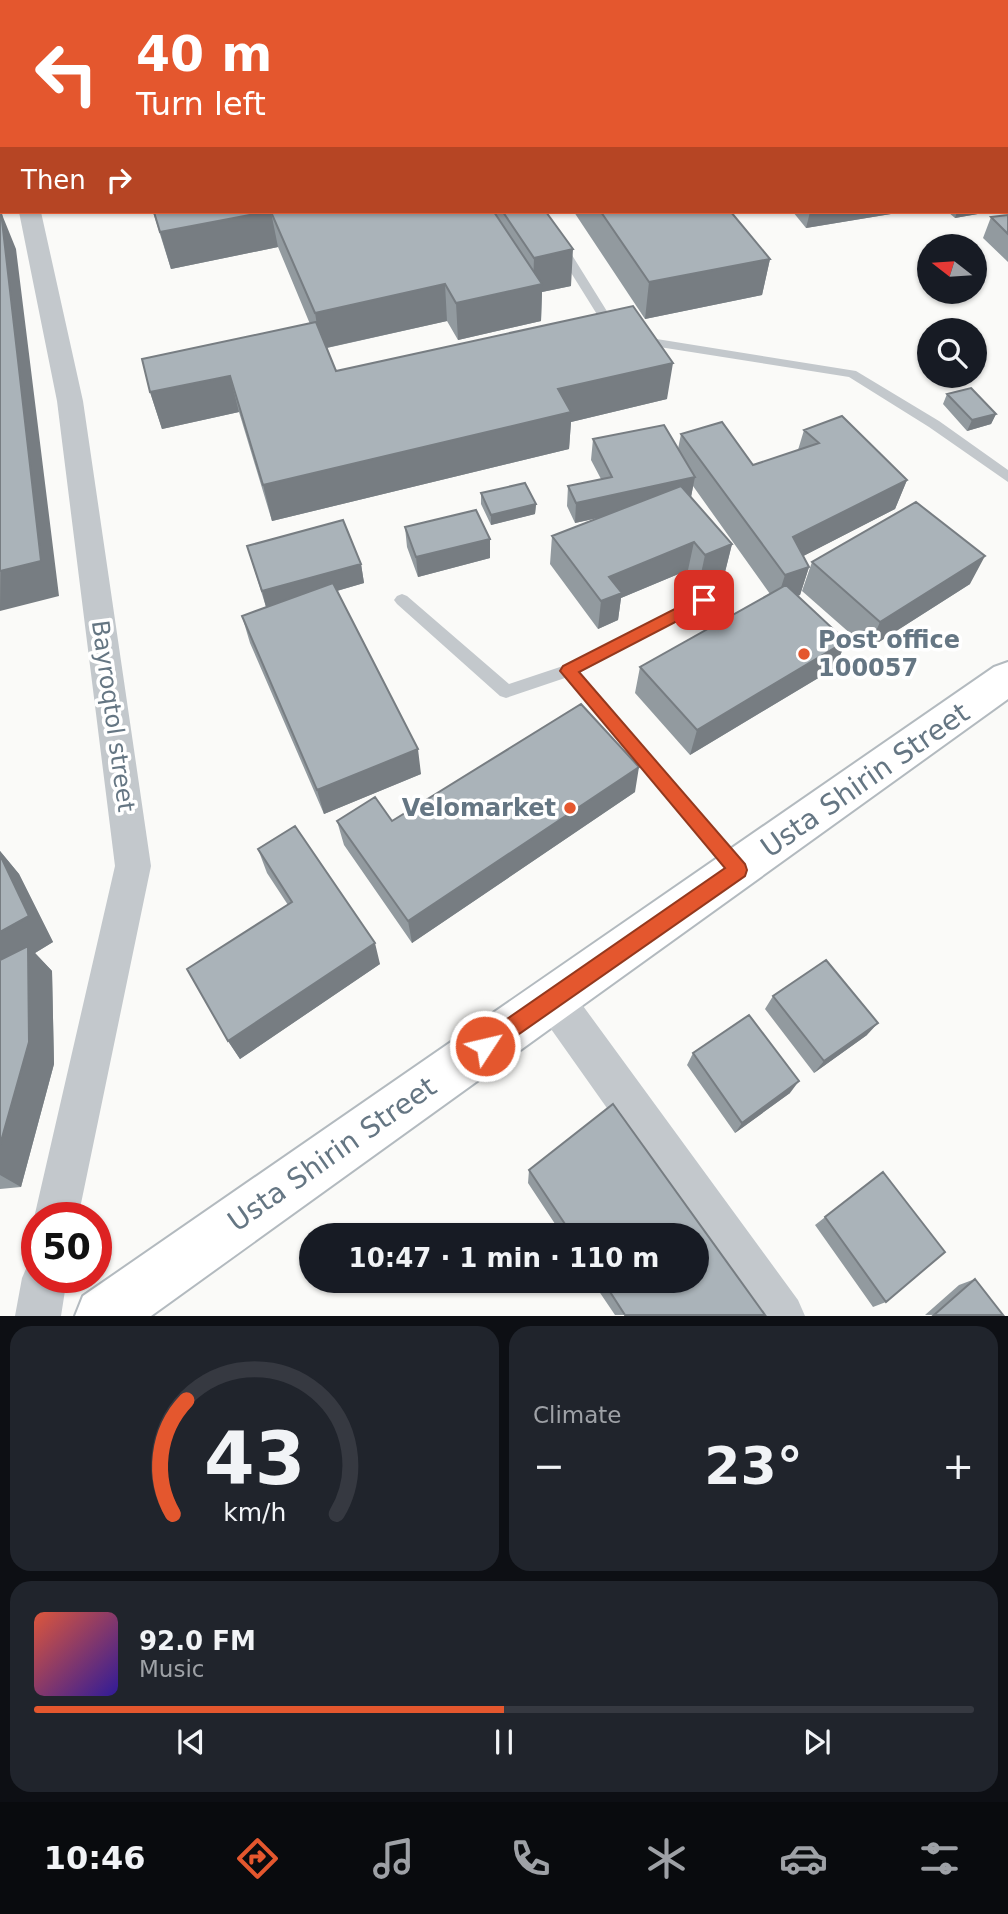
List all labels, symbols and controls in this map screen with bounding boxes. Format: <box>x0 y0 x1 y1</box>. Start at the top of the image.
text: 40 m <box>136 26 272 83</box>
icon: left <box>21 28 112 119</box>
text: Turn left <box>136 85 266 123</box>
icon: right <box>100 161 138 199</box>
text: Then <box>21 165 86 195</box>
north arrow <box>917 234 987 304</box>
map controls <box>917 234 987 388</box>
button: search <box>917 318 987 388</box>
pin <box>674 570 734 630</box>
icon: arrive <box>685 581 723 619</box>
street label: Bayroqtol street <box>86 618 140 814</box>
place label: Post office 100057 <box>818 626 960 682</box>
marker: Post office 100057 <box>796 646 812 662</box>
street label: Usta Shirin Street <box>755 696 975 864</box>
place label: Velomarket <box>402 794 556 822</box>
marker: Velomarket <box>562 800 578 816</box>
position arrow <box>448 1009 522 1083</box>
street label: Usta Shirin Street <box>222 1070 442 1238</box>
speed limit sign: 50 <box>21 1202 112 1293</box>
text: 10:47 · 1 min · 110 m <box>349 1243 659 1273</box>
text: Climate <box>533 1402 622 1428</box>
text: 43 <box>204 1417 305 1502</box>
text: 23° <box>704 1436 803 1496</box>
text: − <box>533 1444 565 1488</box>
text: + <box>942 1444 974 1488</box>
text: km/h <box>223 1498 286 1527</box>
text: 92.0 FM <box>139 1626 256 1656</box>
text: Music <box>139 1656 204 1682</box>
icon: previous <box>172 1723 210 1761</box>
icon: pause <box>485 1723 523 1761</box>
icon: next <box>798 1723 836 1761</box>
icon: directions <box>233 1834 282 1883</box>
icon: music <box>369 1834 418 1883</box>
icon: phone <box>506 1834 555 1883</box>
icon: climate <box>642 1834 691 1883</box>
icon: car <box>779 1834 828 1883</box>
icon: filters <box>915 1834 964 1883</box>
text: 10:46 <box>44 1839 146 1877</box>

